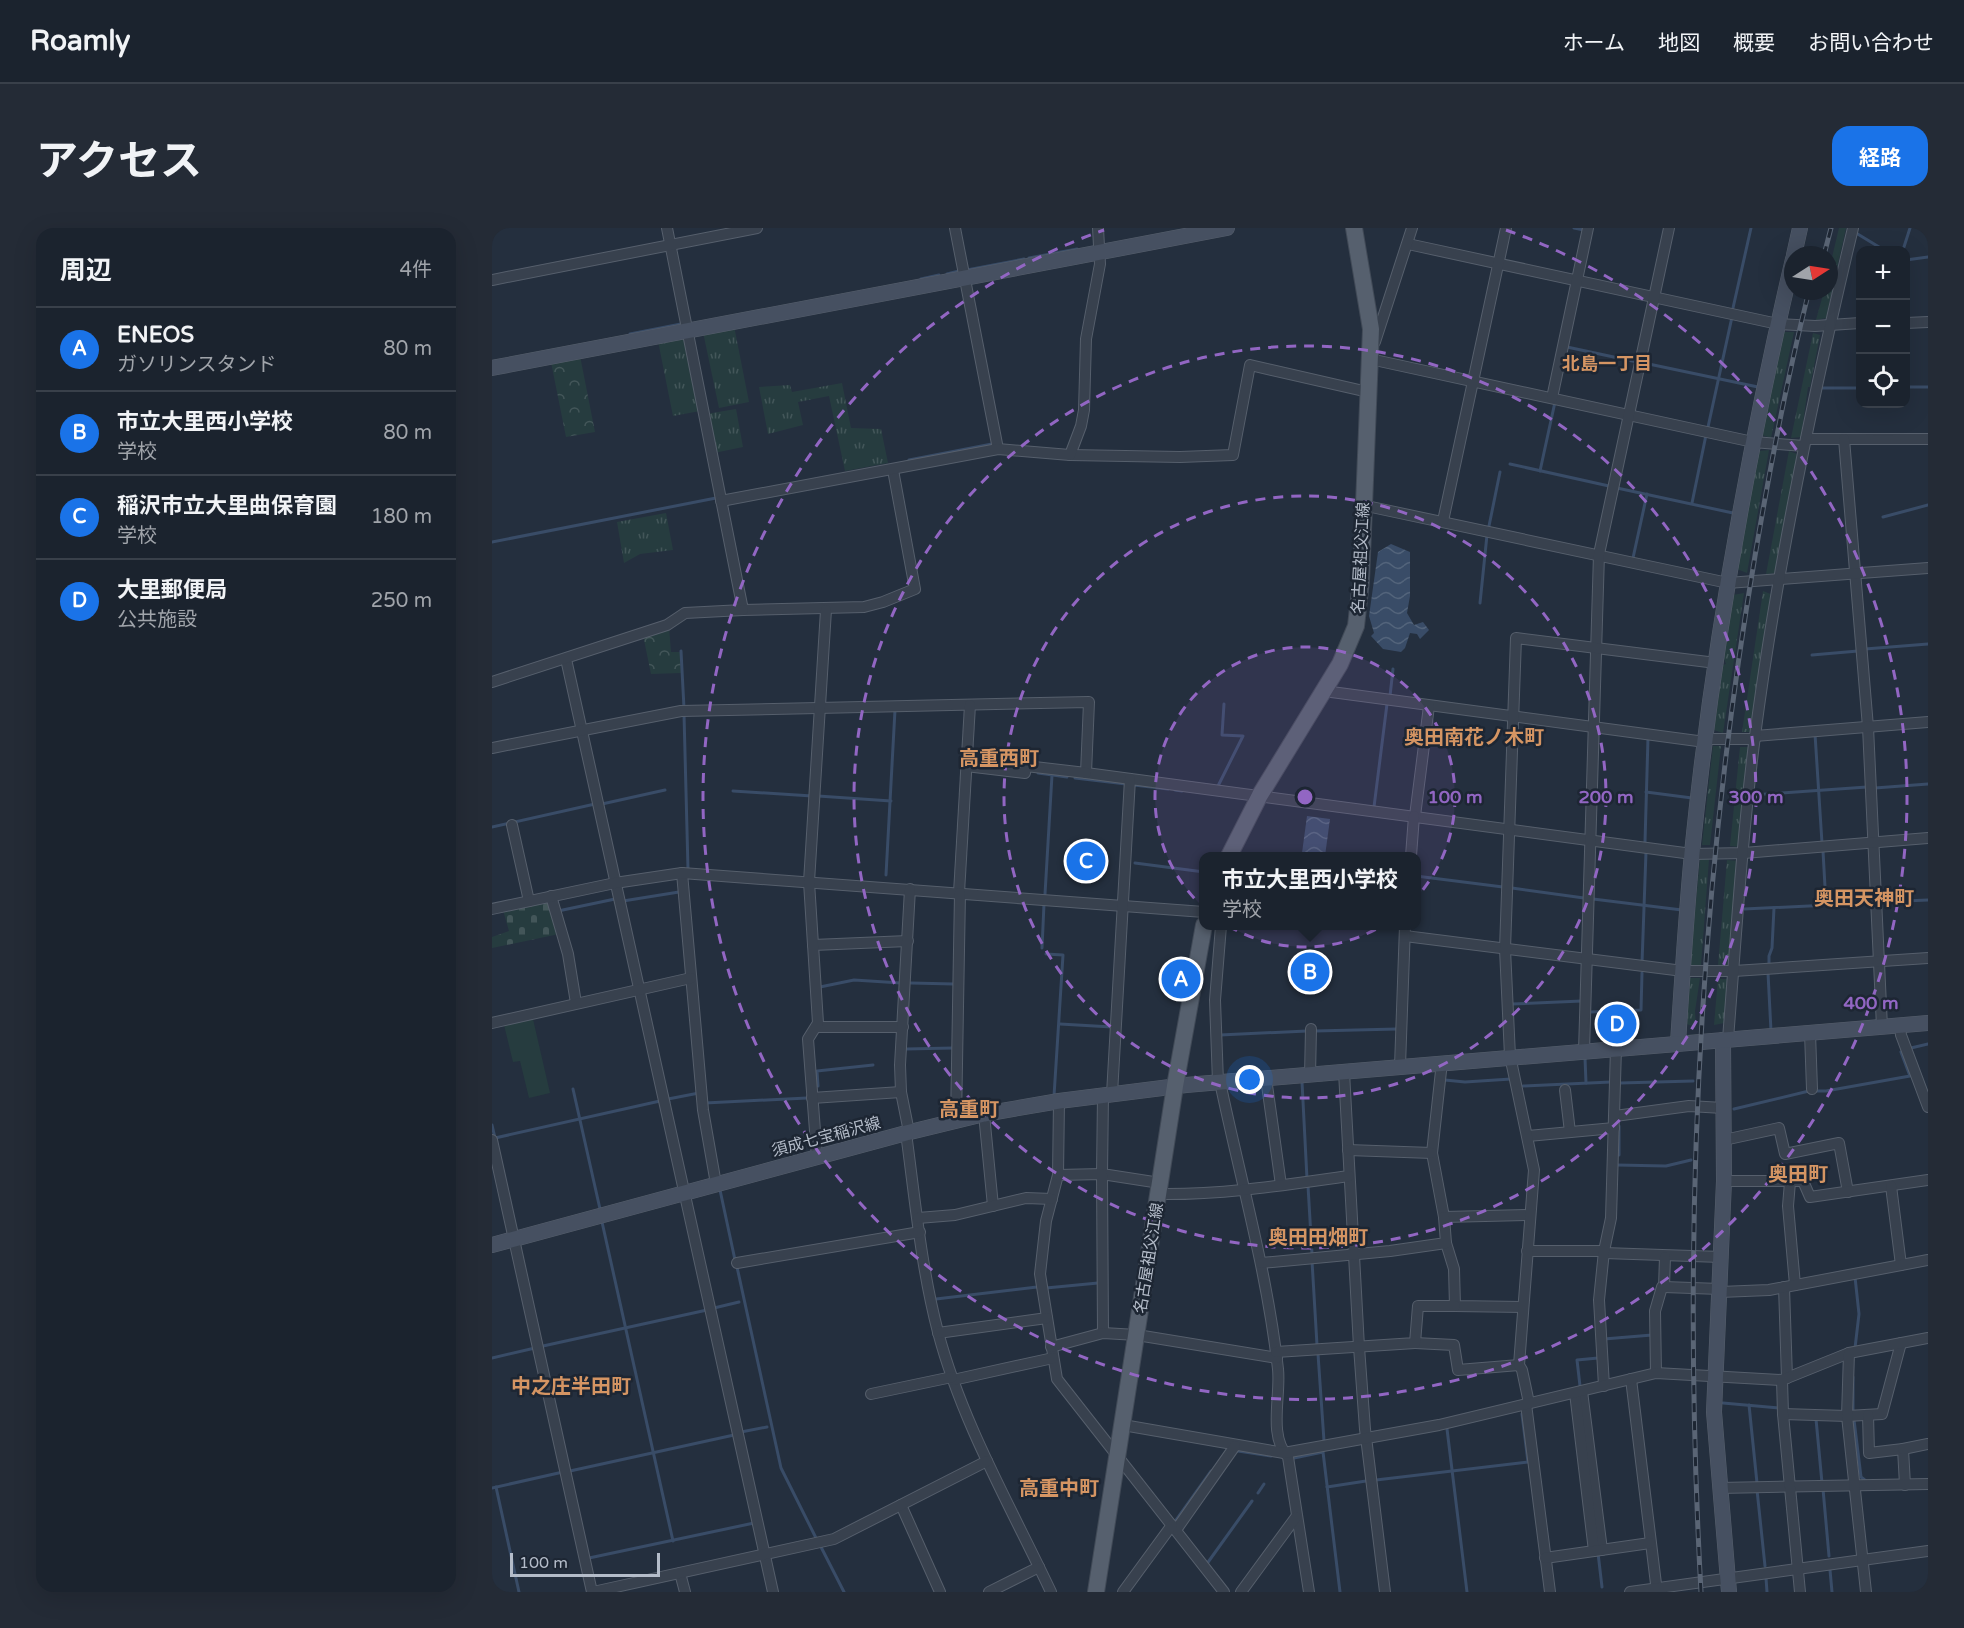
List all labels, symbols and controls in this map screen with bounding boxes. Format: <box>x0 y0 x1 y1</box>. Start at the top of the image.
text: Roamly <box>30 24 130 58</box>
text: ホーム <box>1563 31 1625 56</box>
text: 地図 <box>1658 31 1700 56</box>
text: 概要 <box>1733 31 1775 56</box>
text: お問い合わせ <box>1808 31 1934 56</box>
button: 経路 <box>1832 126 1928 186</box>
text: アクセス <box>36 136 202 187</box>
north arrow <box>1784 246 1838 300</box>
map controls <box>1856 246 1910 408</box>
button: + <box>1856 246 1910 300</box>
text: 周辺 <box>60 255 112 286</box>
text: 4件 <box>399 258 432 282</box>
button: − <box>1856 300 1910 354</box>
text: ENEOS <box>117 322 194 348</box>
text: A <box>72 337 87 361</box>
text: 80 m <box>383 337 432 361</box>
text: ガソリンスタンド <box>117 353 277 377</box>
district label: 北島一丁目 <box>1562 353 1652 375</box>
button: locate <box>1856 354 1910 408</box>
text: 市立大里西小学校 <box>117 409 293 435</box>
text: B <box>73 421 86 445</box>
text: 80 m <box>383 421 432 445</box>
text: 学校 <box>117 440 157 464</box>
text: 稲沢市立大里曲保育園 <box>117 493 337 519</box>
street label: 名古屋祖父江線 <box>1348 502 1374 615</box>
text: C <box>73 505 86 529</box>
text: 180 m <box>371 505 432 529</box>
text: 学校 <box>117 524 157 548</box>
text: 大里郵便局 <box>117 577 227 603</box>
text: D <box>72 589 87 613</box>
text: 250 m <box>371 589 432 613</box>
text: 公共施設 <box>117 608 197 632</box>
district label: 奥田南花ノ木町 <box>1404 726 1544 750</box>
district label: 高重西町 <box>959 747 1039 771</box>
text: 100 m <box>1427 786 1483 808</box>
text: 200 m <box>1578 786 1634 808</box>
text: 300 m <box>1728 786 1784 808</box>
centre of rings <box>1295 787 1315 807</box>
pin: C <box>1066 838 1106 884</box>
popup <box>1199 852 1421 930</box>
text: 市立大里西小学校 <box>1222 867 1398 893</box>
district label: 奥田天神町 <box>1814 887 1914 911</box>
text: 学校 <box>1222 898 1262 922</box>
pin: B <box>1290 950 1330 994</box>
pin: A <box>1162 956 1200 1002</box>
text: 400 m <box>1843 992 1899 1014</box>
pin: D <box>1598 1002 1636 1046</box>
your location <box>1235 1065 1264 1094</box>
district label: 高重町 <box>939 1098 999 1122</box>
street label: 須成七宝稲沢線 <box>770 1113 883 1161</box>
district label: 奥田町 <box>1768 1163 1828 1187</box>
street label: 名古屋祖父江線 <box>1130 1201 1168 1315</box>
district label: 奥田田畑町 <box>1268 1226 1368 1250</box>
district label: 中之庄半田町 <box>511 1375 631 1399</box>
district label: 高重中町 <box>1019 1477 1099 1501</box>
scale bar <box>510 1550 660 1578</box>
text: 100 m <box>519 1553 568 1573</box>

